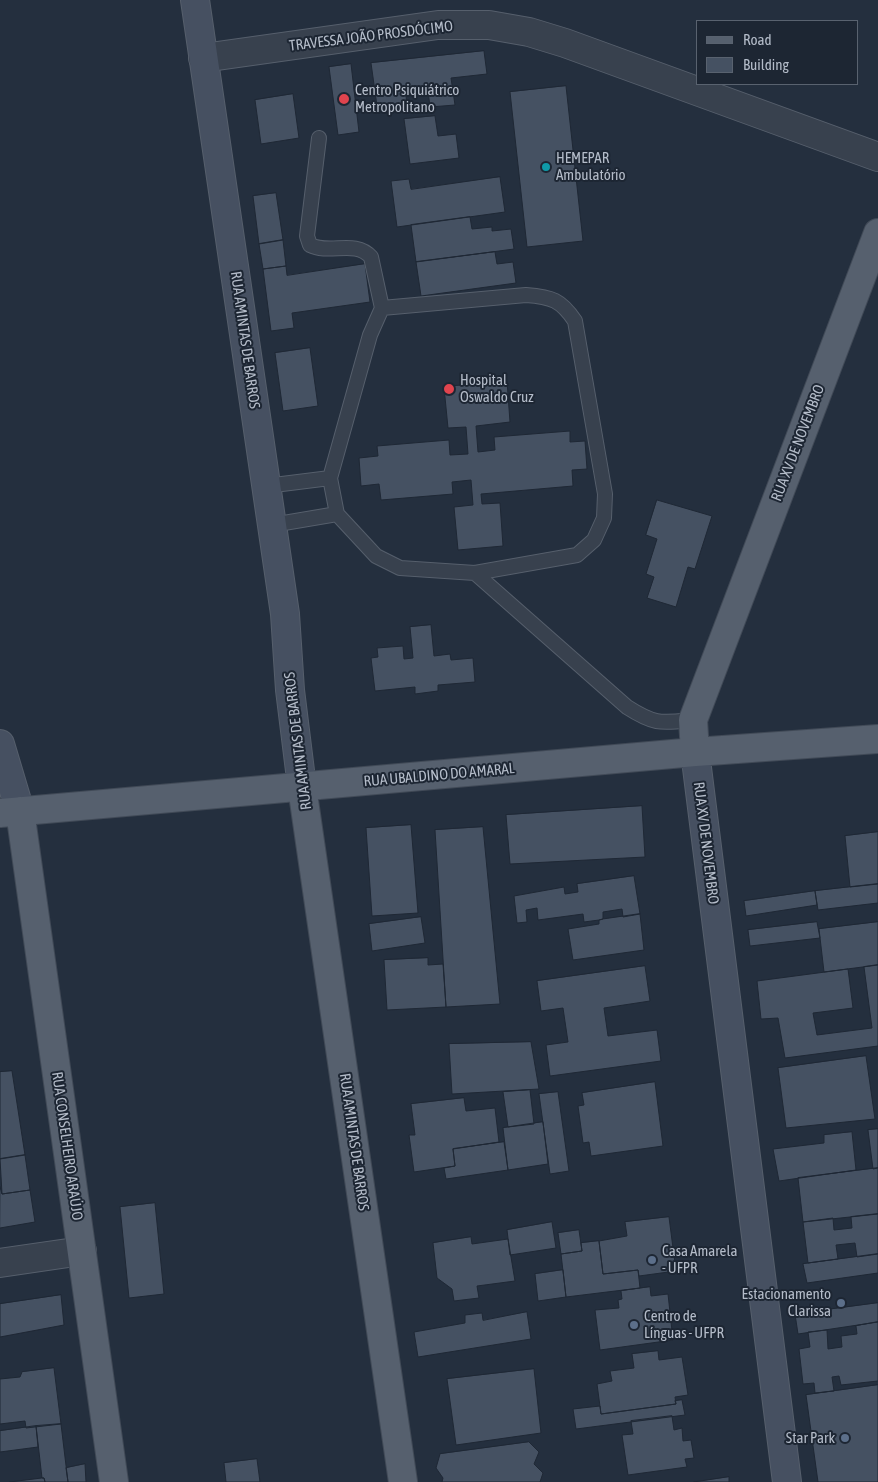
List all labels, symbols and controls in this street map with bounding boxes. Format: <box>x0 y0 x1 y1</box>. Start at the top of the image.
street label: TRAVESSA JOÃO PROSDÓCIMO <box>288 17 454 55</box>
legend <box>696 20 858 85</box>
text: Road <box>743 31 772 48</box>
text: Building <box>743 56 789 73</box>
place label: Centro Psiquiátrico Metropolitano <box>355 81 459 116</box>
marker: Centro Psiquiátrico Metropolitano <box>337 92 351 106</box>
place label: HEMEPAR Ambulatório <box>556 149 626 184</box>
marker: HEMEPAR Ambulatório <box>540 161 552 173</box>
street label: RUA AMINTAS DE BARROS <box>226 270 264 410</box>
place label: Hospital Oswaldo Cruz <box>460 371 534 406</box>
marker: Hospital Oswaldo Cruz <box>442 382 456 396</box>
street label: RUA XV DE NOVEMBRO <box>768 382 828 504</box>
street label: RUA AMINTAS DE BARROS <box>281 671 315 811</box>
street label: RUA UBALDINO DO AMARAL <box>363 759 515 791</box>
street label: RUA XV DE NOVEMBRO <box>690 781 722 905</box>
street label: RUA CONSELHEIRO ARAÚJO <box>48 1070 86 1222</box>
street label: RUA AMINTAS DE BARROS <box>335 1072 373 1212</box>
place label: Casa Amarela - UFPR <box>662 1242 737 1277</box>
marker: Casa Amarela - UFPR <box>646 1254 658 1266</box>
place label: Estacionamento Clarissa <box>742 1285 831 1320</box>
marker: Estacionamento Clarissa <box>835 1297 847 1309</box>
place label: Centro de Línguas - UFPR <box>644 1307 724 1342</box>
marker: Centro de Línguas - UFPR <box>628 1319 640 1331</box>
place label: Star Park <box>786 1429 835 1447</box>
marker: Star Park <box>839 1432 851 1444</box>

